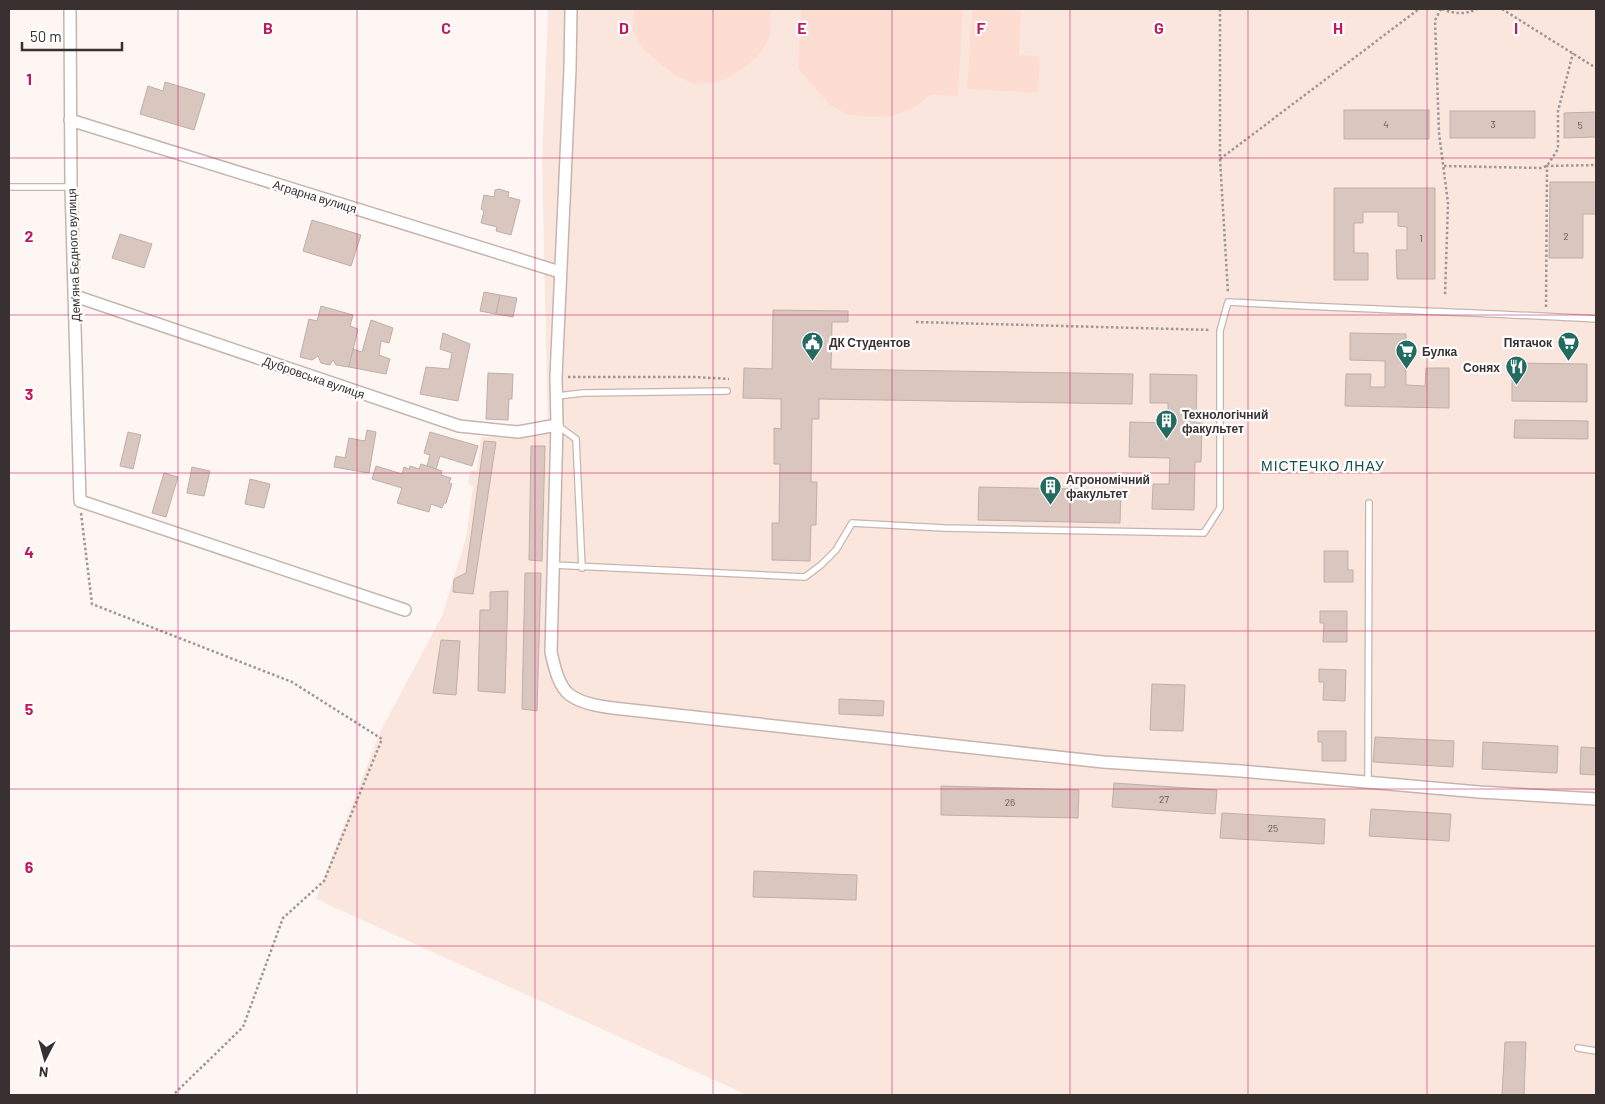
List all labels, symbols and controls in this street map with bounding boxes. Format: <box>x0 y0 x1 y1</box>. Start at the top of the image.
text: B <box>263 18 273 37</box>
text: C <box>441 18 451 37</box>
text: D <box>619 18 629 37</box>
text: E <box>797 18 807 37</box>
text: F <box>977 18 986 37</box>
text: G <box>1154 18 1164 37</box>
text: H <box>1333 18 1343 37</box>
text: I <box>1514 18 1518 37</box>
scale bar <box>22 20 122 52</box>
text: 50 m <box>30 27 62 45</box>
text: 1 <box>26 69 32 88</box>
house number: 4 <box>1383 118 1389 130</box>
house number: 3 <box>1490 118 1496 130</box>
house number: 5 <box>1577 119 1583 131</box>
street label: Аграрна вулиця <box>271 177 359 216</box>
street label: Дем’яна Бєдного вулиця <box>64 188 83 322</box>
text: 2 <box>25 226 34 245</box>
house number: 2 <box>1563 230 1569 242</box>
house number: 1 <box>1419 232 1423 244</box>
public building icon: ДК Студентов <box>801 330 825 361</box>
supermarket icon: Пятачок <box>1556 330 1580 361</box>
place label: ДК Студентов <box>829 335 910 350</box>
place label: Пятачок <box>1504 335 1553 349</box>
supermarket icon: Булка <box>1394 339 1418 370</box>
place label: Булка <box>1422 344 1458 359</box>
street label: Дубровська вулиця <box>261 353 367 402</box>
restaurant icon: Сонях <box>1504 355 1528 386</box>
place label: Сонях <box>1463 360 1500 374</box>
text: 3 <box>25 384 33 403</box>
place label: Технологічний факультет <box>1182 407 1268 436</box>
building icon: Технологічний факультет <box>1154 409 1178 440</box>
district label: МІСТЕЧКО ЛНАУ <box>1261 457 1385 474</box>
place label: Агрономічний факультет <box>1066 472 1150 501</box>
building icon: Агрономічний факультет <box>1038 474 1062 505</box>
text: 4 <box>24 542 34 561</box>
text: 5 <box>25 699 34 718</box>
house number: 27 <box>1159 793 1169 805</box>
house number: 26 <box>1005 796 1015 808</box>
house number: 25 <box>1268 822 1278 834</box>
text: 6 <box>25 857 34 876</box>
north arrow <box>20 1034 70 1084</box>
text: N <box>38 1063 49 1081</box>

